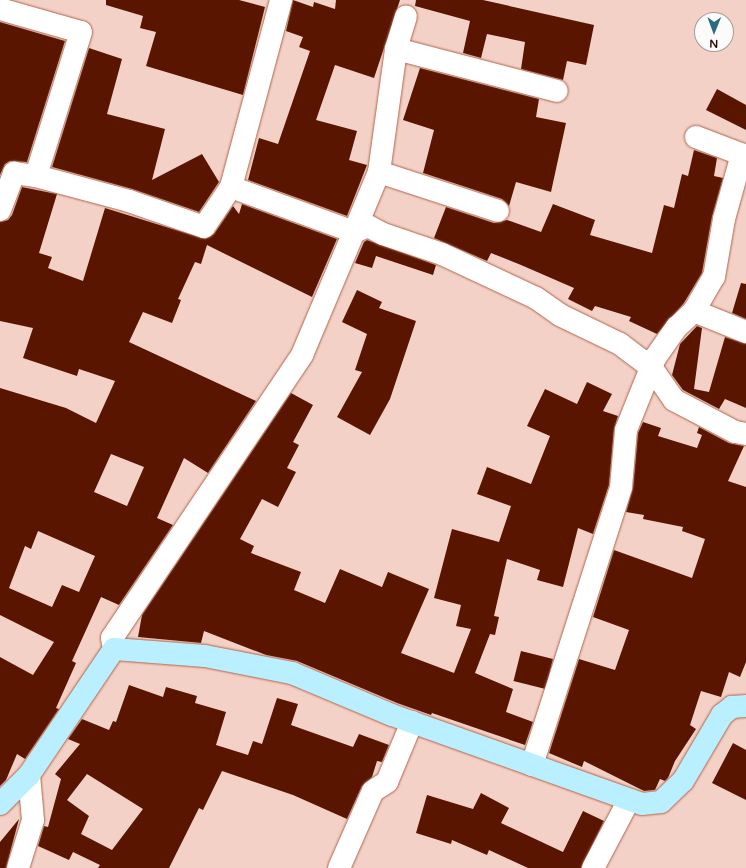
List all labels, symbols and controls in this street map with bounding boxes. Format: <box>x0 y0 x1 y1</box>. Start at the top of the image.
north arrow <box>694 12 734 52</box>
text: N <box>709 37 718 50</box>

